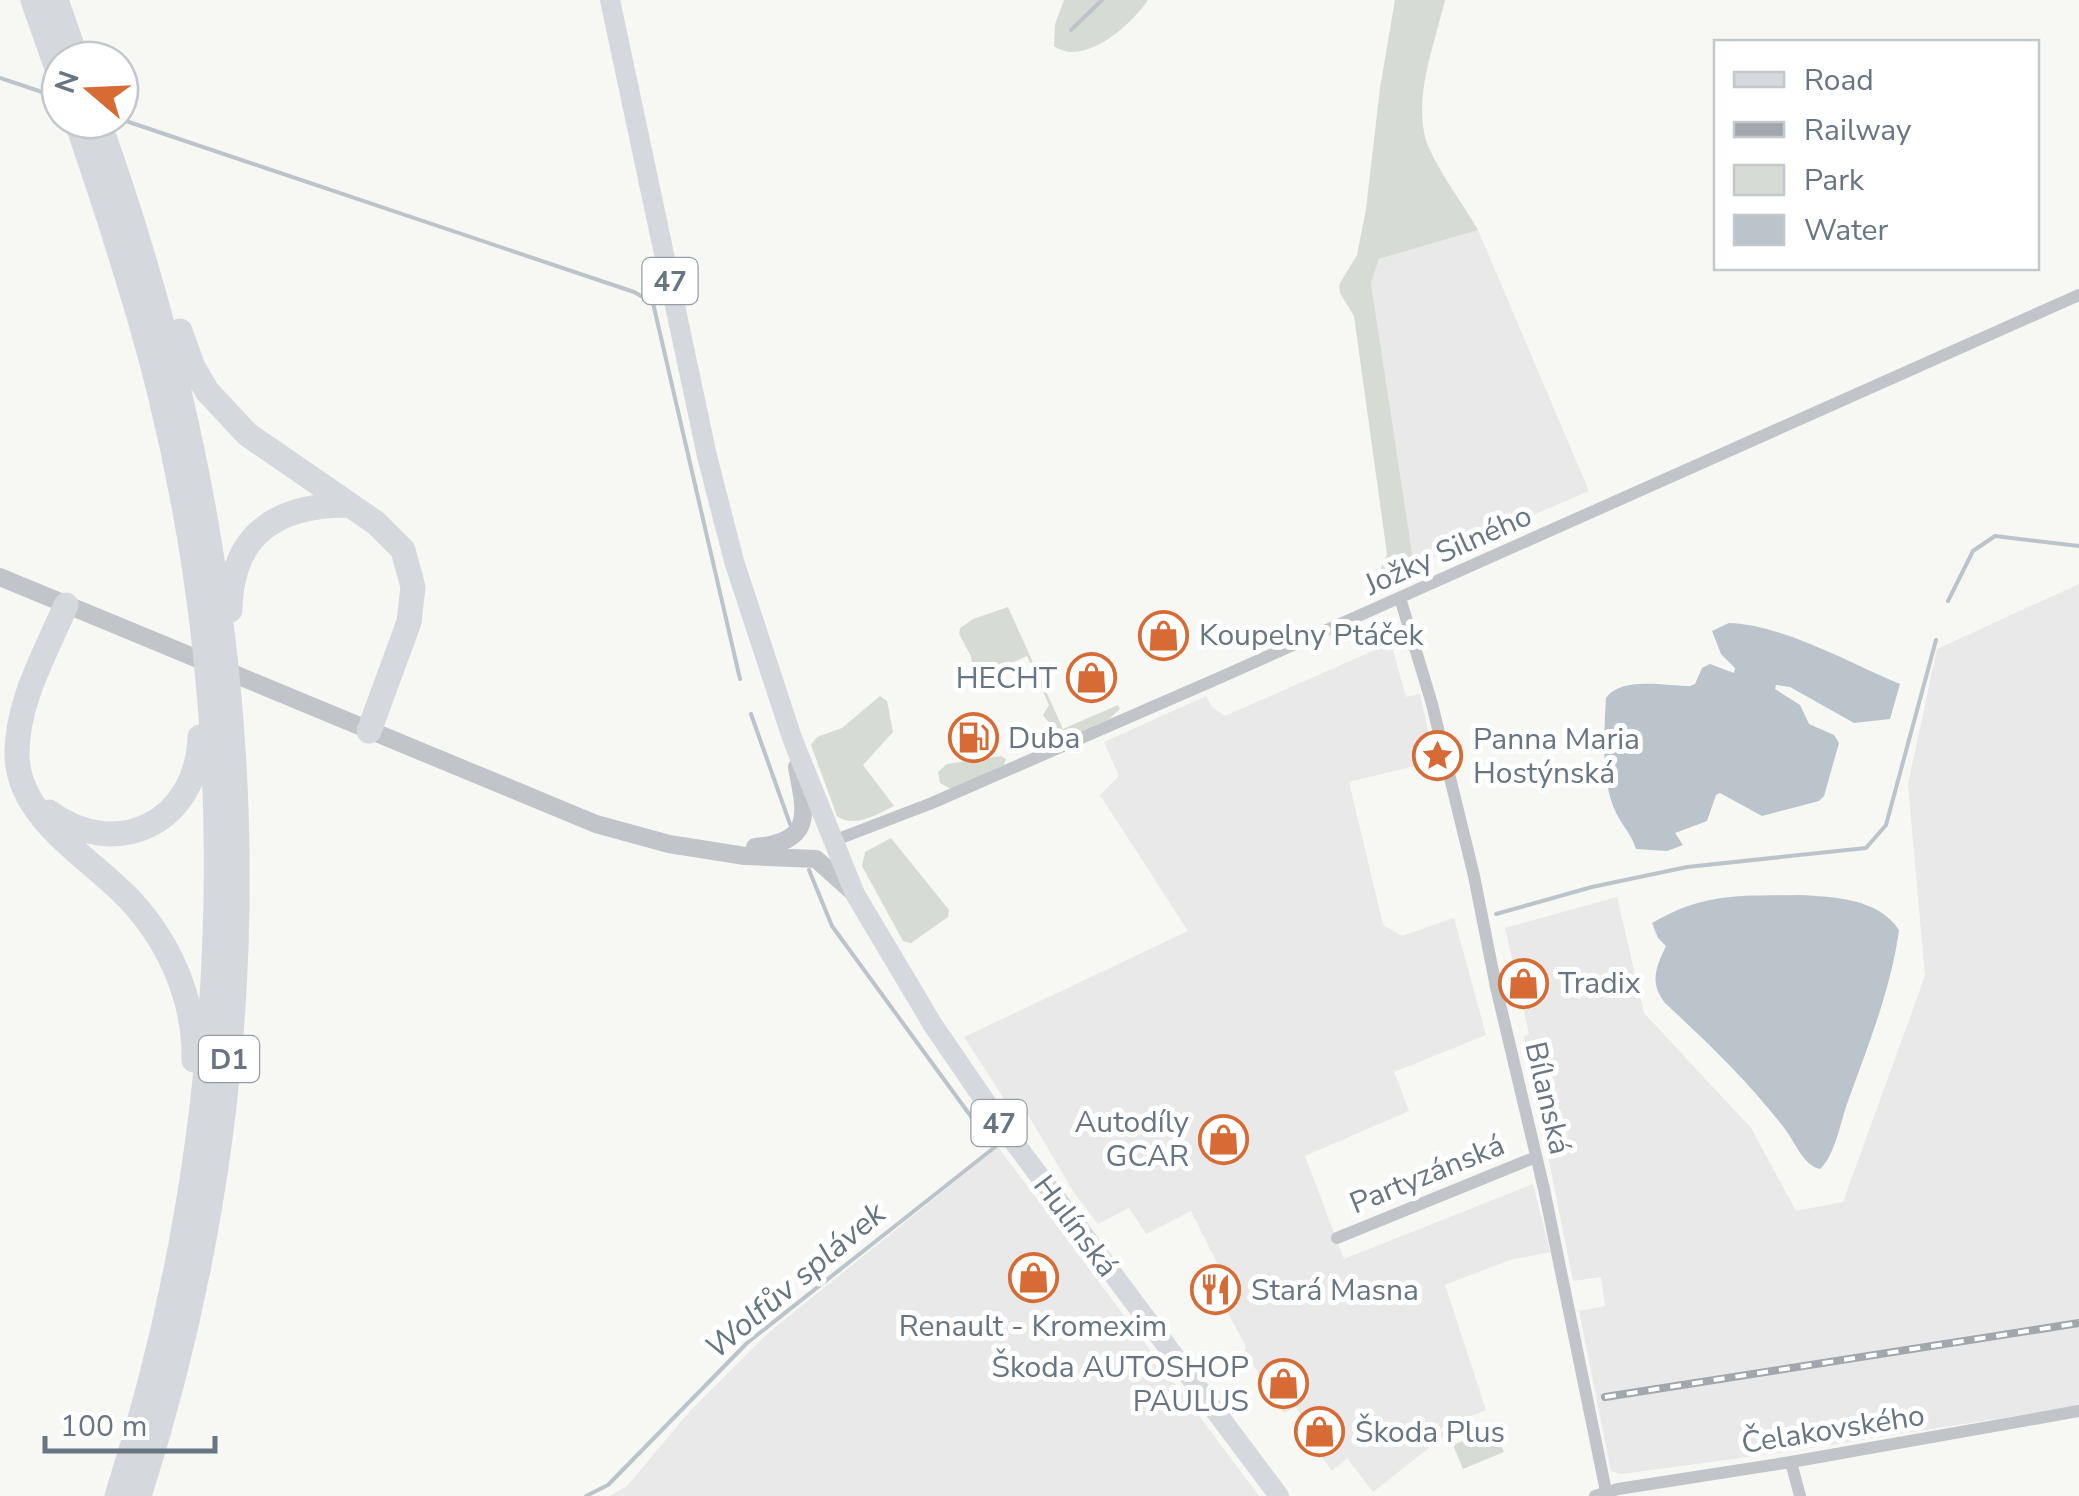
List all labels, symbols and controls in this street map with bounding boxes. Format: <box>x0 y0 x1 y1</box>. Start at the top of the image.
north arrow <box>40 40 140 140</box>
legend <box>1714 40 2039 270</box>
text: Road <box>1804 60 1874 101</box>
text: N <box>46 66 89 98</box>
text: Railway <box>1804 110 1912 151</box>
text: Park <box>1804 160 1865 201</box>
text: Water <box>1804 210 1889 251</box>
road number: 47 <box>642 258 698 304</box>
street label: Jožky Silného <box>1357 495 1538 606</box>
shop icon: Koupelny Ptáček <box>1138 609 1190 661</box>
place label: Koupelny Ptáček <box>1199 615 1425 656</box>
shop icon: HECHT <box>1066 652 1118 704</box>
place label: HECHT <box>956 658 1057 699</box>
fuel station icon: Duba <box>947 712 999 764</box>
place label: Duba <box>1008 718 1080 759</box>
place label: Panna Maria Hostýnská <box>1473 719 1640 794</box>
place icon: Panna Maria Hostýnská <box>1412 730 1464 782</box>
shop icon: Tradix <box>1497 957 1549 1009</box>
place label: Tradix <box>1558 963 1641 1004</box>
road number: D1 <box>199 1036 259 1082</box>
street label: Bílanská <box>1515 1038 1580 1159</box>
road number: 47 <box>972 1100 1026 1146</box>
place label: Autodíly GCAR <box>1074 1102 1190 1177</box>
shop icon: Autodíly GCAR <box>1198 1113 1250 1165</box>
street label: Partyzánská <box>1344 1125 1511 1224</box>
street label: Hulínská <box>1024 1167 1127 1286</box>
water label: Wolfův splávek <box>696 1192 895 1369</box>
shop icon: Renault - Kromexim <box>1007 1251 1059 1303</box>
restaurant icon: Stará Masna <box>1190 1264 1242 1316</box>
place label: Stará Masna <box>1251 1270 1419 1311</box>
place label: Renault - Kromexim <box>899 1306 1167 1347</box>
place label: Škoda AUTOSHOP PAULUS <box>992 1347 1249 1422</box>
shop icon: Škoda AUTOSHOP PAULUS <box>1258 1358 1310 1410</box>
scale bar <box>45 1391 215 1453</box>
street label: Čelakovského <box>1739 1395 1928 1464</box>
text: 100 m <box>60 1406 147 1447</box>
shop icon: Škoda Plus <box>1294 1406 1346 1458</box>
place label: Škoda Plus <box>1355 1412 1505 1453</box>

